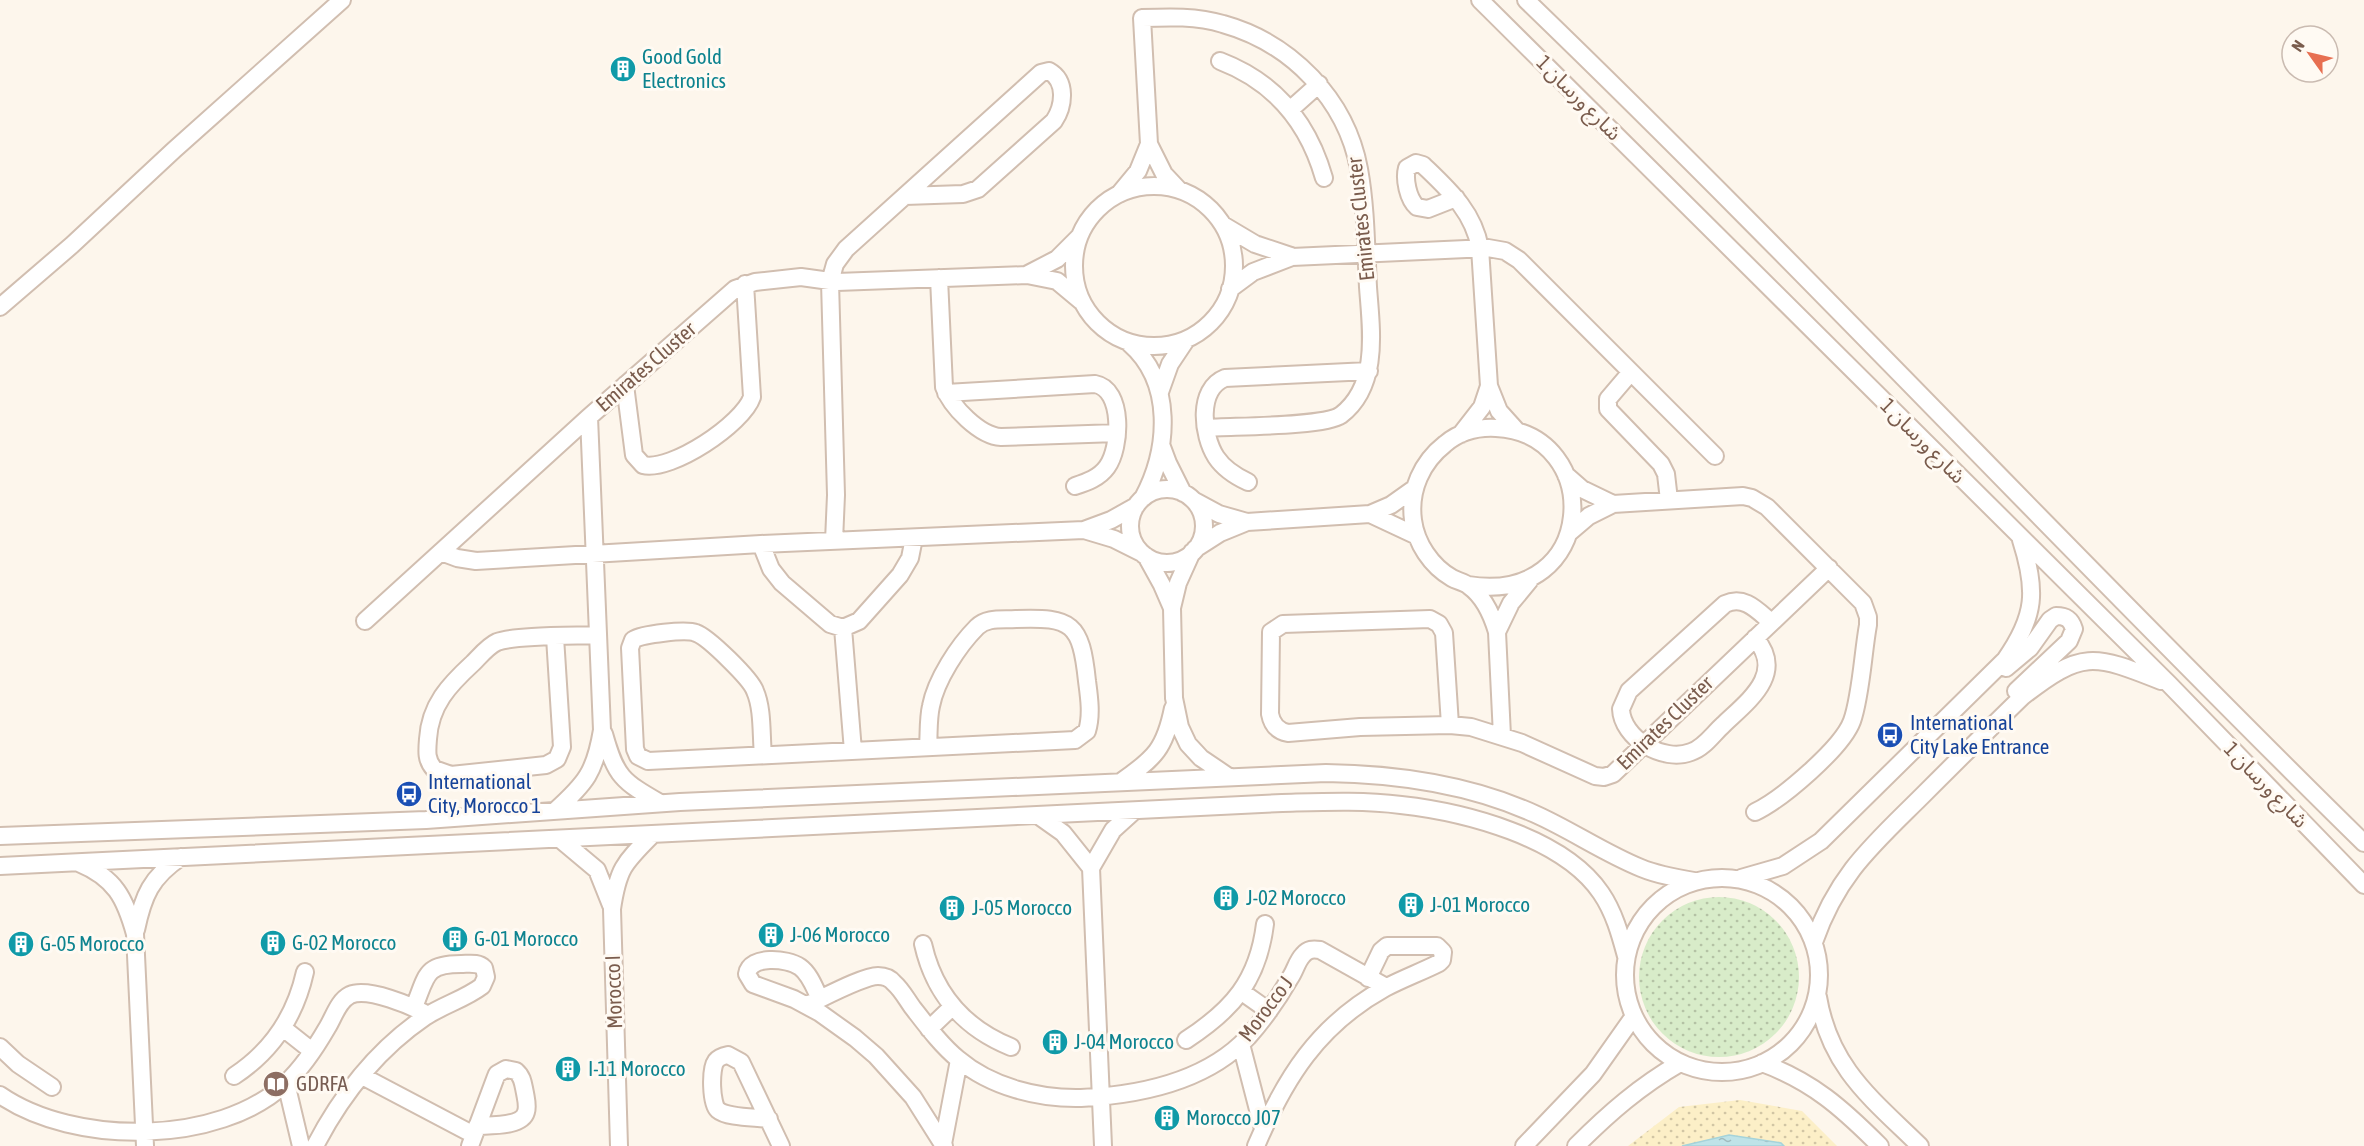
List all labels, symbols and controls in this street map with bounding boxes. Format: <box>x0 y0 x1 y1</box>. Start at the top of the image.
north arrow <box>2280 24 2340 84</box>
text: N <box>2287 37 2308 55</box>
place label: Good Gold Electronics <box>642 44 726 92</box>
street label: شارع ورسان 1 <box>1530 50 1627 147</box>
building icon: Good Gold Electronics <box>608 54 638 84</box>
street label: Emirates Cluster <box>1341 155 1378 282</box>
street label: Emirates Cluster <box>591 316 701 416</box>
street label: شارع ورسان 1 <box>1874 393 1971 490</box>
street label: Emirates Cluster <box>1611 670 1718 774</box>
place label: International City Lake Entrance <box>1910 710 2049 758</box>
bus stop icon: International City Lake Entrance <box>1875 720 1905 750</box>
street label: شارع ورسان 1 <box>2217 736 2314 835</box>
place label: International City, Morocco 1 <box>428 769 541 817</box>
bus stop icon: International City, Morocco 1 <box>394 779 424 809</box>
building icon: J-02 Morocco <box>1211 883 1241 913</box>
place label: J-02 Morocco <box>1246 885 1346 909</box>
building icon: J-01 Morocco <box>1396 890 1426 920</box>
place label: J-01 Morocco <box>1430 892 1530 916</box>
building icon: J-05 Morocco <box>937 893 967 923</box>
place label: J-05 Morocco <box>972 895 1072 919</box>
building icon: J-06 Morocco <box>756 920 786 950</box>
place label: J-06 Morocco <box>790 922 890 946</box>
building icon: G-01 Morocco <box>440 924 470 954</box>
place label: G-01 Morocco <box>474 926 578 950</box>
building icon: G-02 Morocco <box>258 928 288 958</box>
building icon: G-05 Morocco <box>6 929 36 959</box>
place label: G-02 Morocco <box>292 930 396 954</box>
place label: G-05 Morocco <box>40 931 144 955</box>
street label: Morocco I <box>600 955 626 1029</box>
street label: Morocco J <box>1233 971 1297 1046</box>
building icon: J-04 Morocco <box>1040 1027 1070 1057</box>
place label: J-04 Morocco <box>1074 1029 1174 1053</box>
building icon: I-11 Morocco <box>553 1054 583 1084</box>
place label: I-11 Morocco <box>588 1056 686 1080</box>
library icon: GDRFA <box>261 1069 291 1099</box>
place label: GDRFA <box>296 1071 348 1095</box>
building icon: Morocco J07 <box>1152 1103 1182 1133</box>
place label: Morocco J07 <box>1186 1105 1281 1129</box>

